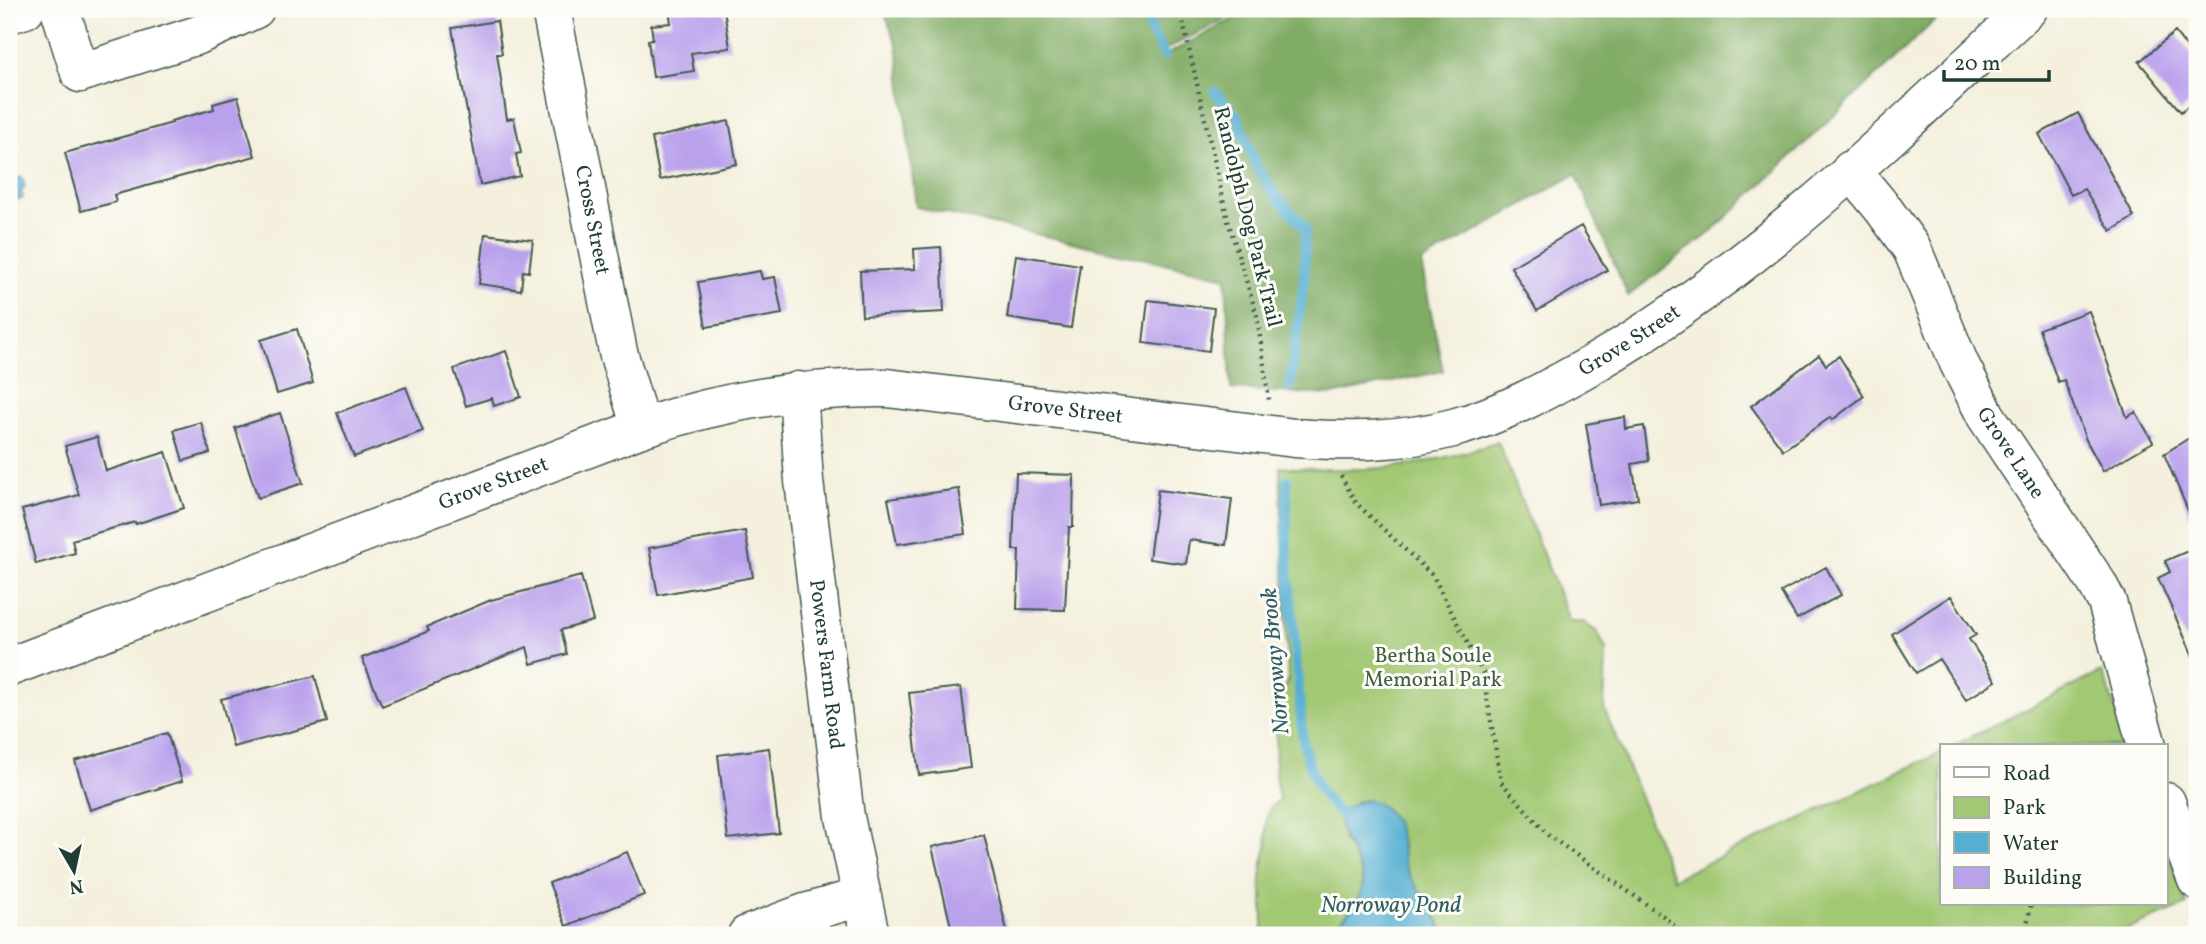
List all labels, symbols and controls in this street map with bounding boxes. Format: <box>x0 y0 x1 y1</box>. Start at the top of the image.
scale bar <box>1944 38 2048 82</box>
text: 20 m <box>1954 50 2000 79</box>
street label: Randolph Dog Park Trail <box>1206 104 1288 330</box>
street label: Cross Street <box>567 163 617 277</box>
street label: Grove Street <box>1574 298 1686 384</box>
street label: Grove Street <box>1007 388 1125 431</box>
street label: Grove Lane <box>1969 402 2052 505</box>
street label: Grove Street <box>434 450 553 518</box>
street label: Powers Farm Road <box>802 578 851 751</box>
water label: Norroway Brook <box>1254 586 1298 736</box>
park label: Bertha Soule Memorial Park <box>1364 642 1502 695</box>
legend <box>1940 744 2168 906</box>
text: Road <box>2003 760 2050 789</box>
text: Park <box>2003 794 2046 823</box>
text: Water <box>2003 830 2059 859</box>
north arrow <box>38 836 108 906</box>
text: Building <box>2003 864 2082 893</box>
text: N <box>67 872 85 900</box>
water label: Norroway Pond <box>1321 890 1461 922</box>

